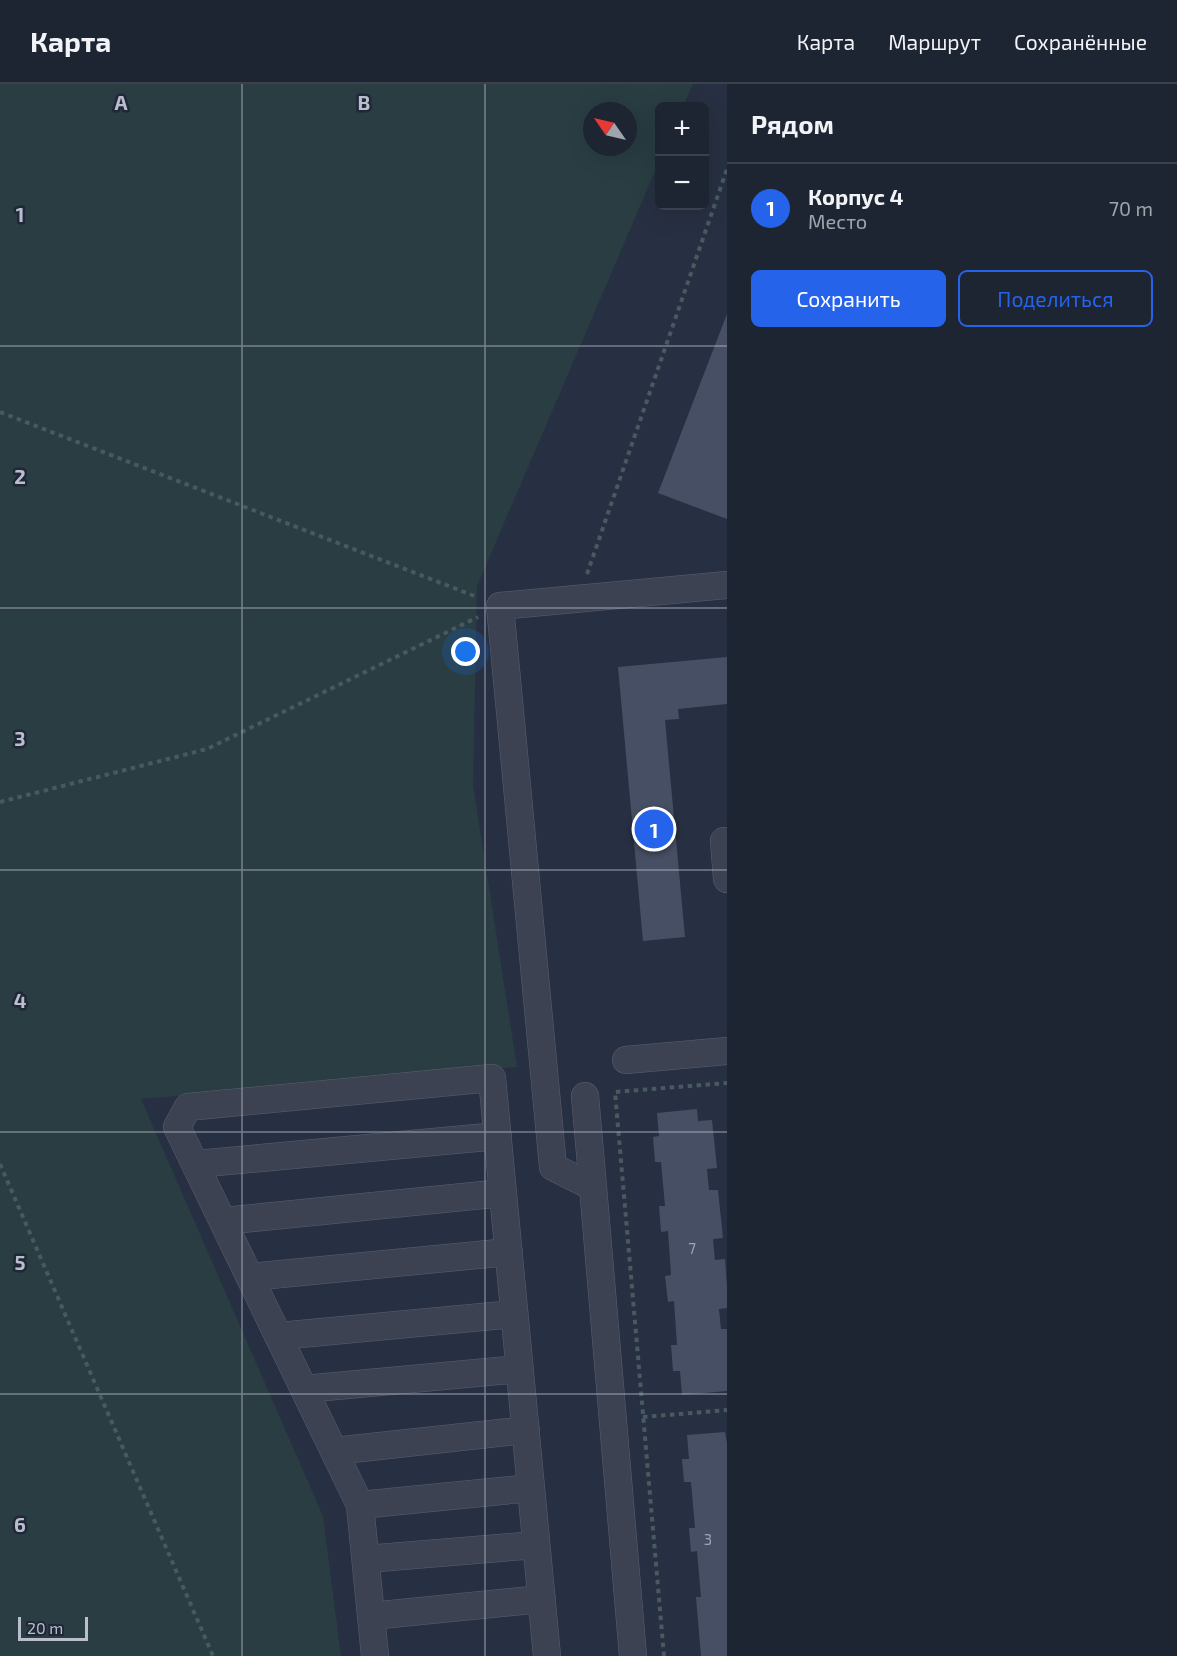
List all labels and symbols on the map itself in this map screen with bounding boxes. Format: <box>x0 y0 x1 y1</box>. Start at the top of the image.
text: A <box>114 90 128 114</box>
text: B <box>358 90 370 114</box>
north arrow <box>583 102 637 156</box>
text: 1 <box>16 202 24 226</box>
text: 2 <box>14 464 26 488</box>
your location <box>451 637 480 666</box>
text: 3 <box>14 726 26 750</box>
pin: 1 <box>634 806 674 852</box>
text: 4 <box>14 988 27 1012</box>
house number: 7 <box>688 1239 696 1257</box>
text: 5 <box>14 1250 26 1274</box>
text: 6 <box>14 1512 26 1536</box>
house number: 3 <box>704 1530 712 1548</box>
scale bar <box>18 1614 88 1642</box>

